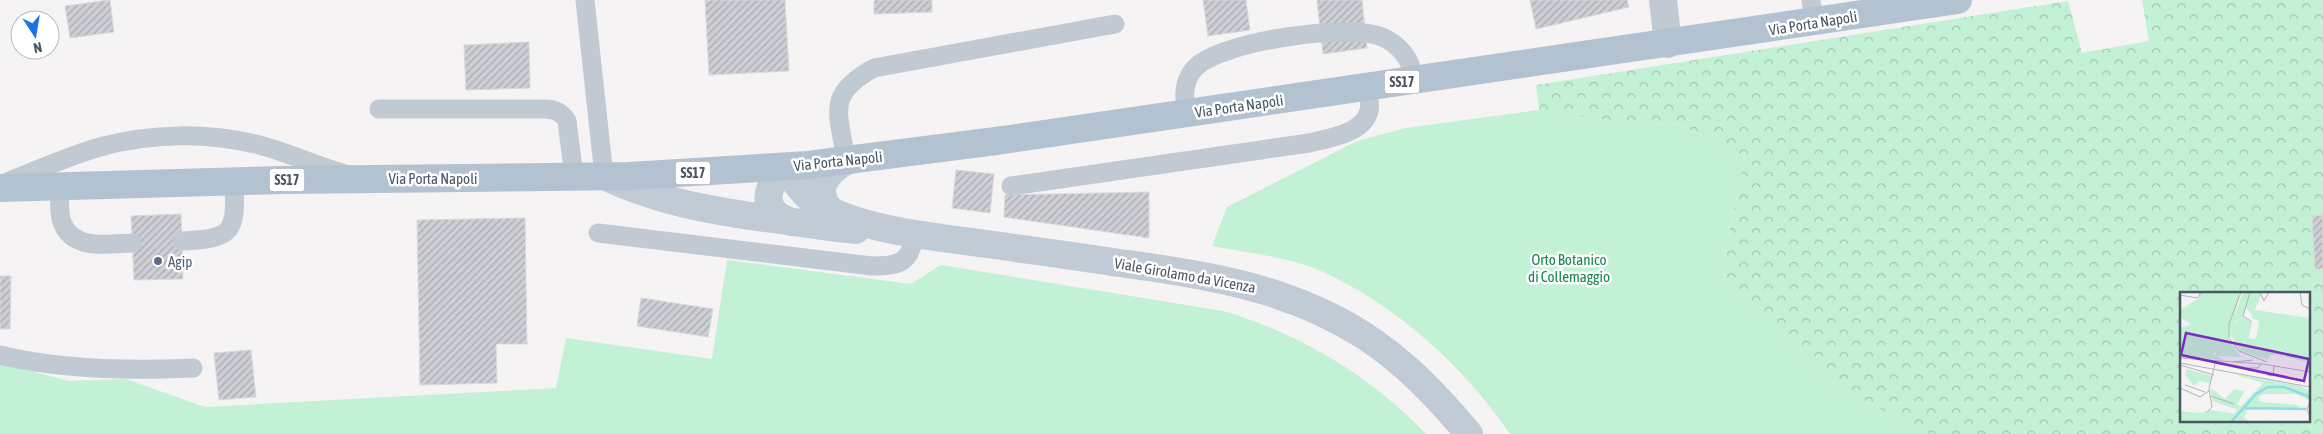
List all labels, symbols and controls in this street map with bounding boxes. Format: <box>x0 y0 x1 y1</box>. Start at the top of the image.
street label: Via Porta Napoli <box>1768 8 1858 38</box>
north arrow <box>10 10 60 60</box>
text: N <box>32 39 43 56</box>
road number: SS17 <box>1384 70 1420 94</box>
street label: Via Porta Napoli <box>1194 91 1284 121</box>
street label: Via Porta Napoli <box>793 148 883 174</box>
road number: SS17 <box>676 162 710 184</box>
road number: SS17 <box>270 168 304 192</box>
street label: Via Porta Napoli <box>388 170 478 187</box>
park label: Orto Botanico di Collemaggio <box>1528 251 1610 285</box>
place label: Agip <box>168 253 192 270</box>
street label: Viale Girolamo da Vicenza <box>1113 254 1257 296</box>
marker: Agip <box>152 255 164 267</box>
inset map <box>2180 292 2310 422</box>

